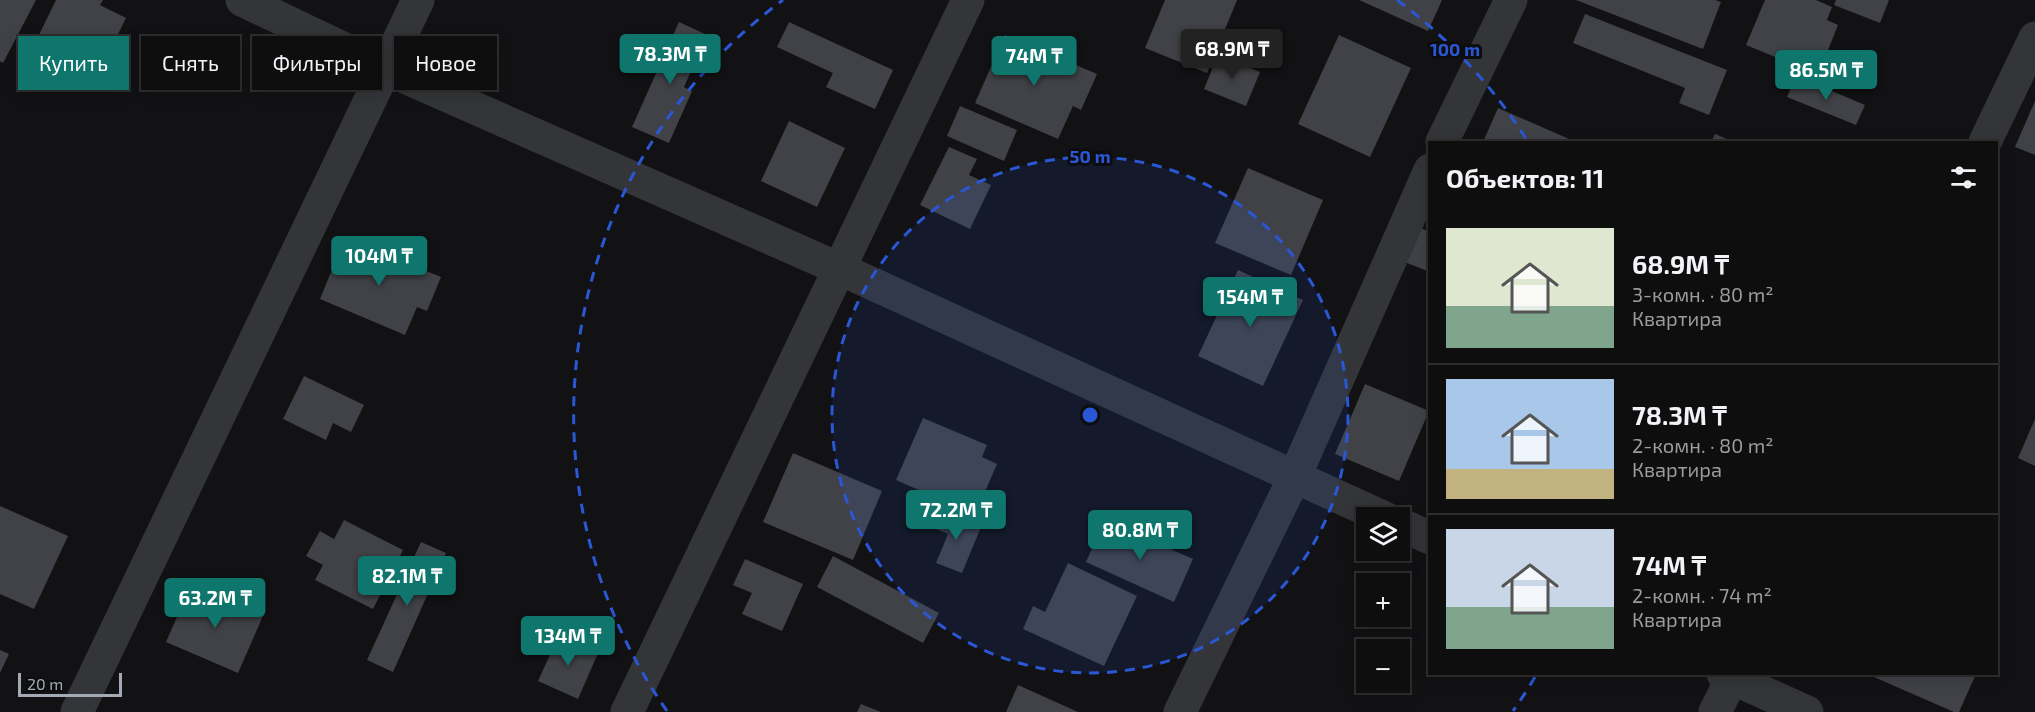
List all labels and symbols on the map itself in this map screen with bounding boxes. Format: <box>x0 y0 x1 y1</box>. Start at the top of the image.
pin: 68.9M ₸ <box>1177 29 1287 80</box>
pin: 78.3M ₸ <box>615 34 725 85</box>
pin: 74M ₸ <box>992 36 1076 87</box>
text: 100 m <box>1430 38 1480 60</box>
pin: 86.5M ₸ <box>1771 50 1881 101</box>
text: 50 m <box>1069 145 1111 167</box>
pin: 104M ₸ <box>330 236 428 287</box>
pin: 154M ₸ <box>1201 277 1299 328</box>
centre of rings <box>1080 405 1100 425</box>
pin: 72.2M ₸ <box>901 490 1011 541</box>
pin: 80.8M ₸ <box>1085 510 1195 561</box>
pin: 82.1M ₸ <box>352 556 462 607</box>
pin: 63.2M ₸ <box>160 578 270 629</box>
pin: 134M ₸ <box>519 616 617 667</box>
scale bar <box>18 670 122 698</box>

